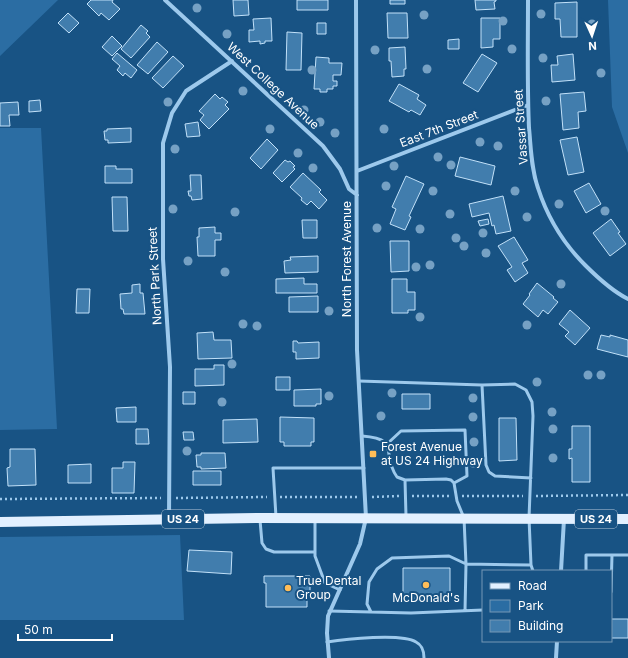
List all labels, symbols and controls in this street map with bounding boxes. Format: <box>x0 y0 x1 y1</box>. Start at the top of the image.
north arrow <box>572 16 612 56</box>
street label: West College Avenue <box>224 39 323 132</box>
text: N <box>588 39 597 53</box>
street label: Vassar Street <box>510 89 531 165</box>
street label: East 7th Street <box>398 107 480 150</box>
street label: North Forest Avenue <box>339 201 354 317</box>
street label: North Park Street <box>144 226 165 325</box>
place label: Forest Avenue at US 24 Highway <box>381 439 483 468</box>
marker: Forest Avenue at US 24 Highway <box>368 449 378 459</box>
road number: US 24 <box>162 510 204 528</box>
road number: US 24 <box>575 510 617 528</box>
legend <box>482 570 612 642</box>
place label: True Dental Group <box>296 573 361 602</box>
text: Road <box>518 578 547 593</box>
marker: McDonald's <box>421 580 431 590</box>
marker: True Dental Group <box>283 583 293 593</box>
place label: McDonald's <box>392 590 460 605</box>
text: Park <box>518 598 544 613</box>
scale bar <box>18 616 112 642</box>
text: Building <box>518 618 563 633</box>
text: 50 m <box>24 622 53 637</box>

